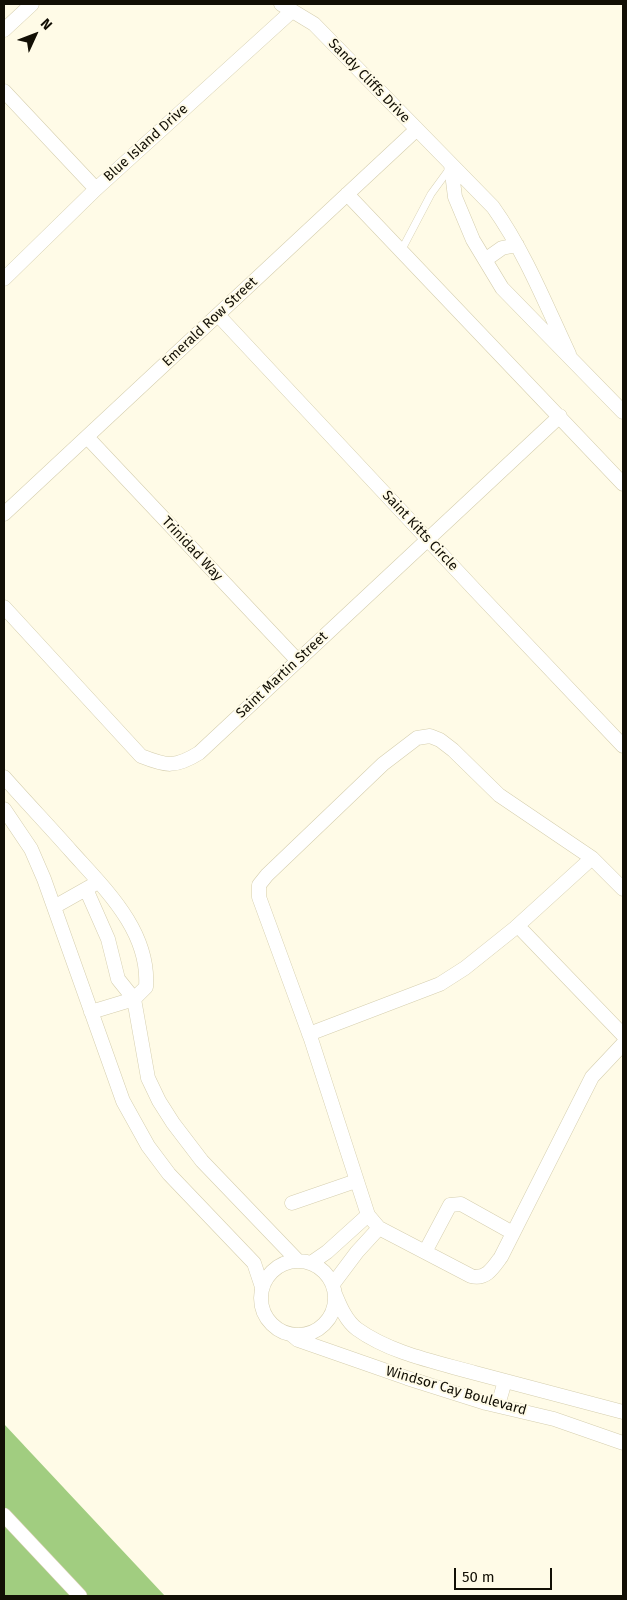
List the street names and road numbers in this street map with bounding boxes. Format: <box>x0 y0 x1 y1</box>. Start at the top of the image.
street label: Sandy Cliffs Drive <box>325 35 413 127</box>
street label: Blue Island Drive <box>100 101 192 185</box>
street label: Emerald Row Street <box>159 274 261 370</box>
street label: Saint Kitts Circle <box>378 487 462 575</box>
street label: Trinidad Way <box>158 513 226 585</box>
street label: Saint Martin Street <box>233 628 331 722</box>
street label: Windsor Cay Boulevard <box>384 1363 528 1419</box>

